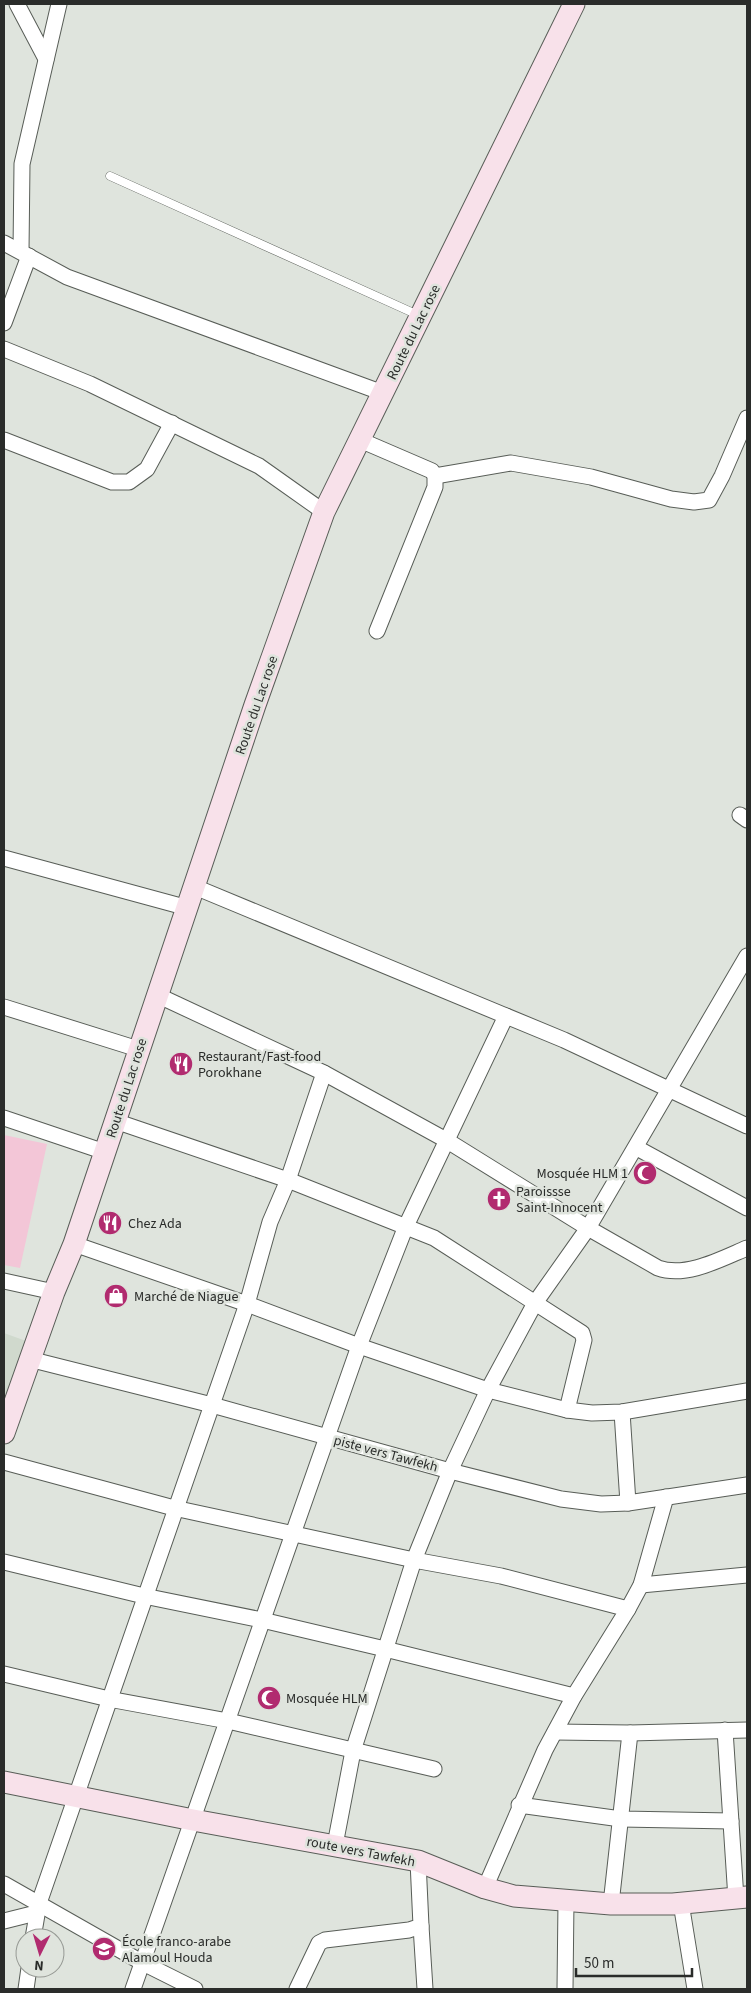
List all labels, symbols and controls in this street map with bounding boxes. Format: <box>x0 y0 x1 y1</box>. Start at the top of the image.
street label: Route du Lac rose <box>382 281 446 383</box>
street label: Route du Lac rose <box>231 653 283 758</box>
street label: Route du Lac rose <box>101 1036 152 1141</box>
place label: Restaurant/Fast-food Porokhane <box>198 1047 321 1083</box>
restaurant icon: Restaurant/Fast-food Porokhane <box>168 1051 194 1077</box>
mosque icon: Mosquée HLM 1 <box>632 1160 658 1186</box>
place label: Mosquée HLM 1 <box>536 1164 628 1184</box>
place label: Paroissse Saint-Innocent <box>516 1182 603 1218</box>
church icon: Paroissse Saint-Innocent <box>486 1186 512 1212</box>
restaurant icon: Chez Ada <box>97 1210 123 1236</box>
place label: Chez Ada <box>128 1214 182 1234</box>
shop icon: Marché de Niague <box>103 1283 129 1309</box>
place label: Marché de Niague <box>134 1287 238 1307</box>
street label: piste vers Tawfekh <box>331 1430 440 1477</box>
mosque icon: Mosquée HLM <box>256 1685 282 1711</box>
place label: Mosquée HLM <box>286 1689 368 1709</box>
street label: route vers Tawfekh <box>305 1832 417 1872</box>
north arrow <box>15 1928 65 1978</box>
place label: École franco-arabe Alamoul Houda <box>122 1932 231 1968</box>
school or university icon: École franco-arabe Alamoul Houda <box>91 1936 117 1962</box>
scale bar <box>576 1946 692 1978</box>
text: 50 m <box>584 1953 614 1974</box>
text: N <box>33 1955 44 1975</box>

